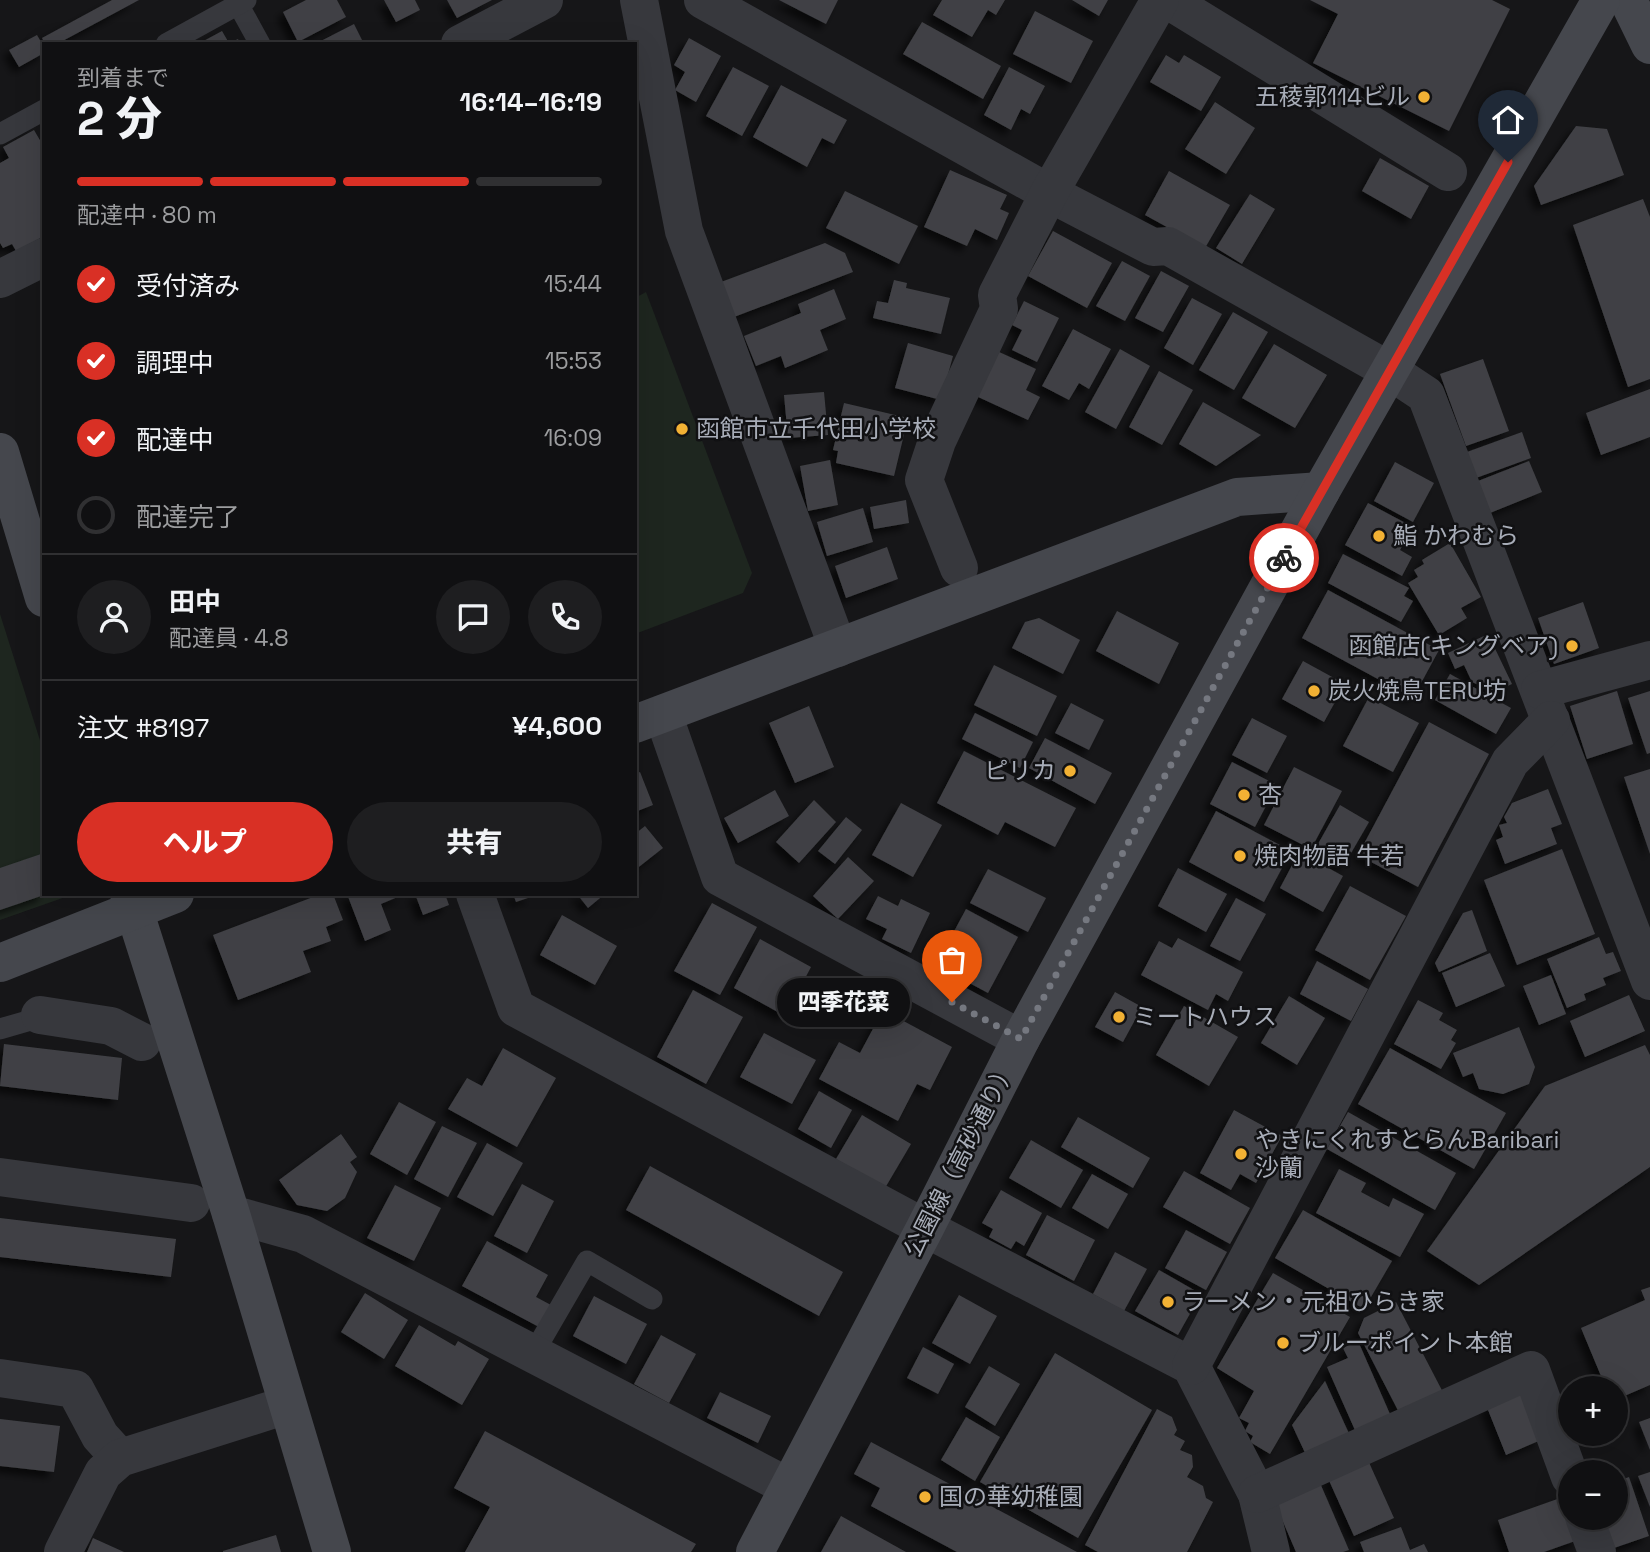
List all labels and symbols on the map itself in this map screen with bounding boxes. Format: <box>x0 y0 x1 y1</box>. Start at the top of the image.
place label: 五稜郭114ビル <box>1255 81 1410 112</box>
marker: 五稜郭114ビル <box>1416 89 1432 105</box>
pin <box>1478 90 1538 162</box>
place label: 函館市立千代田小学校 <box>696 413 936 444</box>
marker: 函館市立千代田小学校 <box>674 421 690 437</box>
place label: 鮨 かわむら <box>1393 520 1519 551</box>
courier <box>1249 523 1319 593</box>
marker: 鮨 かわむら <box>1371 528 1387 544</box>
place label: 函館店(キングベア) <box>1349 630 1558 661</box>
marker: 函館店(キングベア) <box>1564 638 1580 654</box>
place label: 炭火焼鳥TERU坊 <box>1328 675 1507 706</box>
marker: 炭火焼鳥TERU坊 <box>1306 683 1322 699</box>
place label: ピリカ <box>984 755 1056 786</box>
marker: ピリカ <box>1062 763 1078 779</box>
place label: 杏 <box>1258 779 1282 810</box>
marker: 杏 <box>1236 787 1252 803</box>
place label: 焼肉物語 牛若 <box>1254 840 1404 871</box>
marker: 焼肉物語 牛若 <box>1232 848 1248 864</box>
pin <box>922 930 982 1002</box>
callout: 四季花菜 <box>777 978 910 1026</box>
place label: ミートハウス <box>1133 1001 1277 1032</box>
marker: ミートハウス <box>1111 1009 1127 1025</box>
street label: 公園線（高砂通り） <box>897 1056 1022 1262</box>
place label: やきにくれすとらんBaribari 沙蘭 <box>1255 1124 1559 1183</box>
marker: やきにくれすとらんBaribari 沙蘭 <box>1233 1146 1249 1162</box>
place label: ラーメン・元祖ひらき家 <box>1182 1286 1445 1317</box>
marker: ラーメン・元祖ひらき家 <box>1160 1294 1176 1310</box>
place label: ブルーポイント本館 <box>1297 1327 1513 1358</box>
marker: ブルーポイント本館 <box>1275 1335 1291 1351</box>
place label: 国の華幼稚園 <box>939 1481 1083 1512</box>
marker: 国の華幼稚園 <box>917 1489 933 1505</box>

